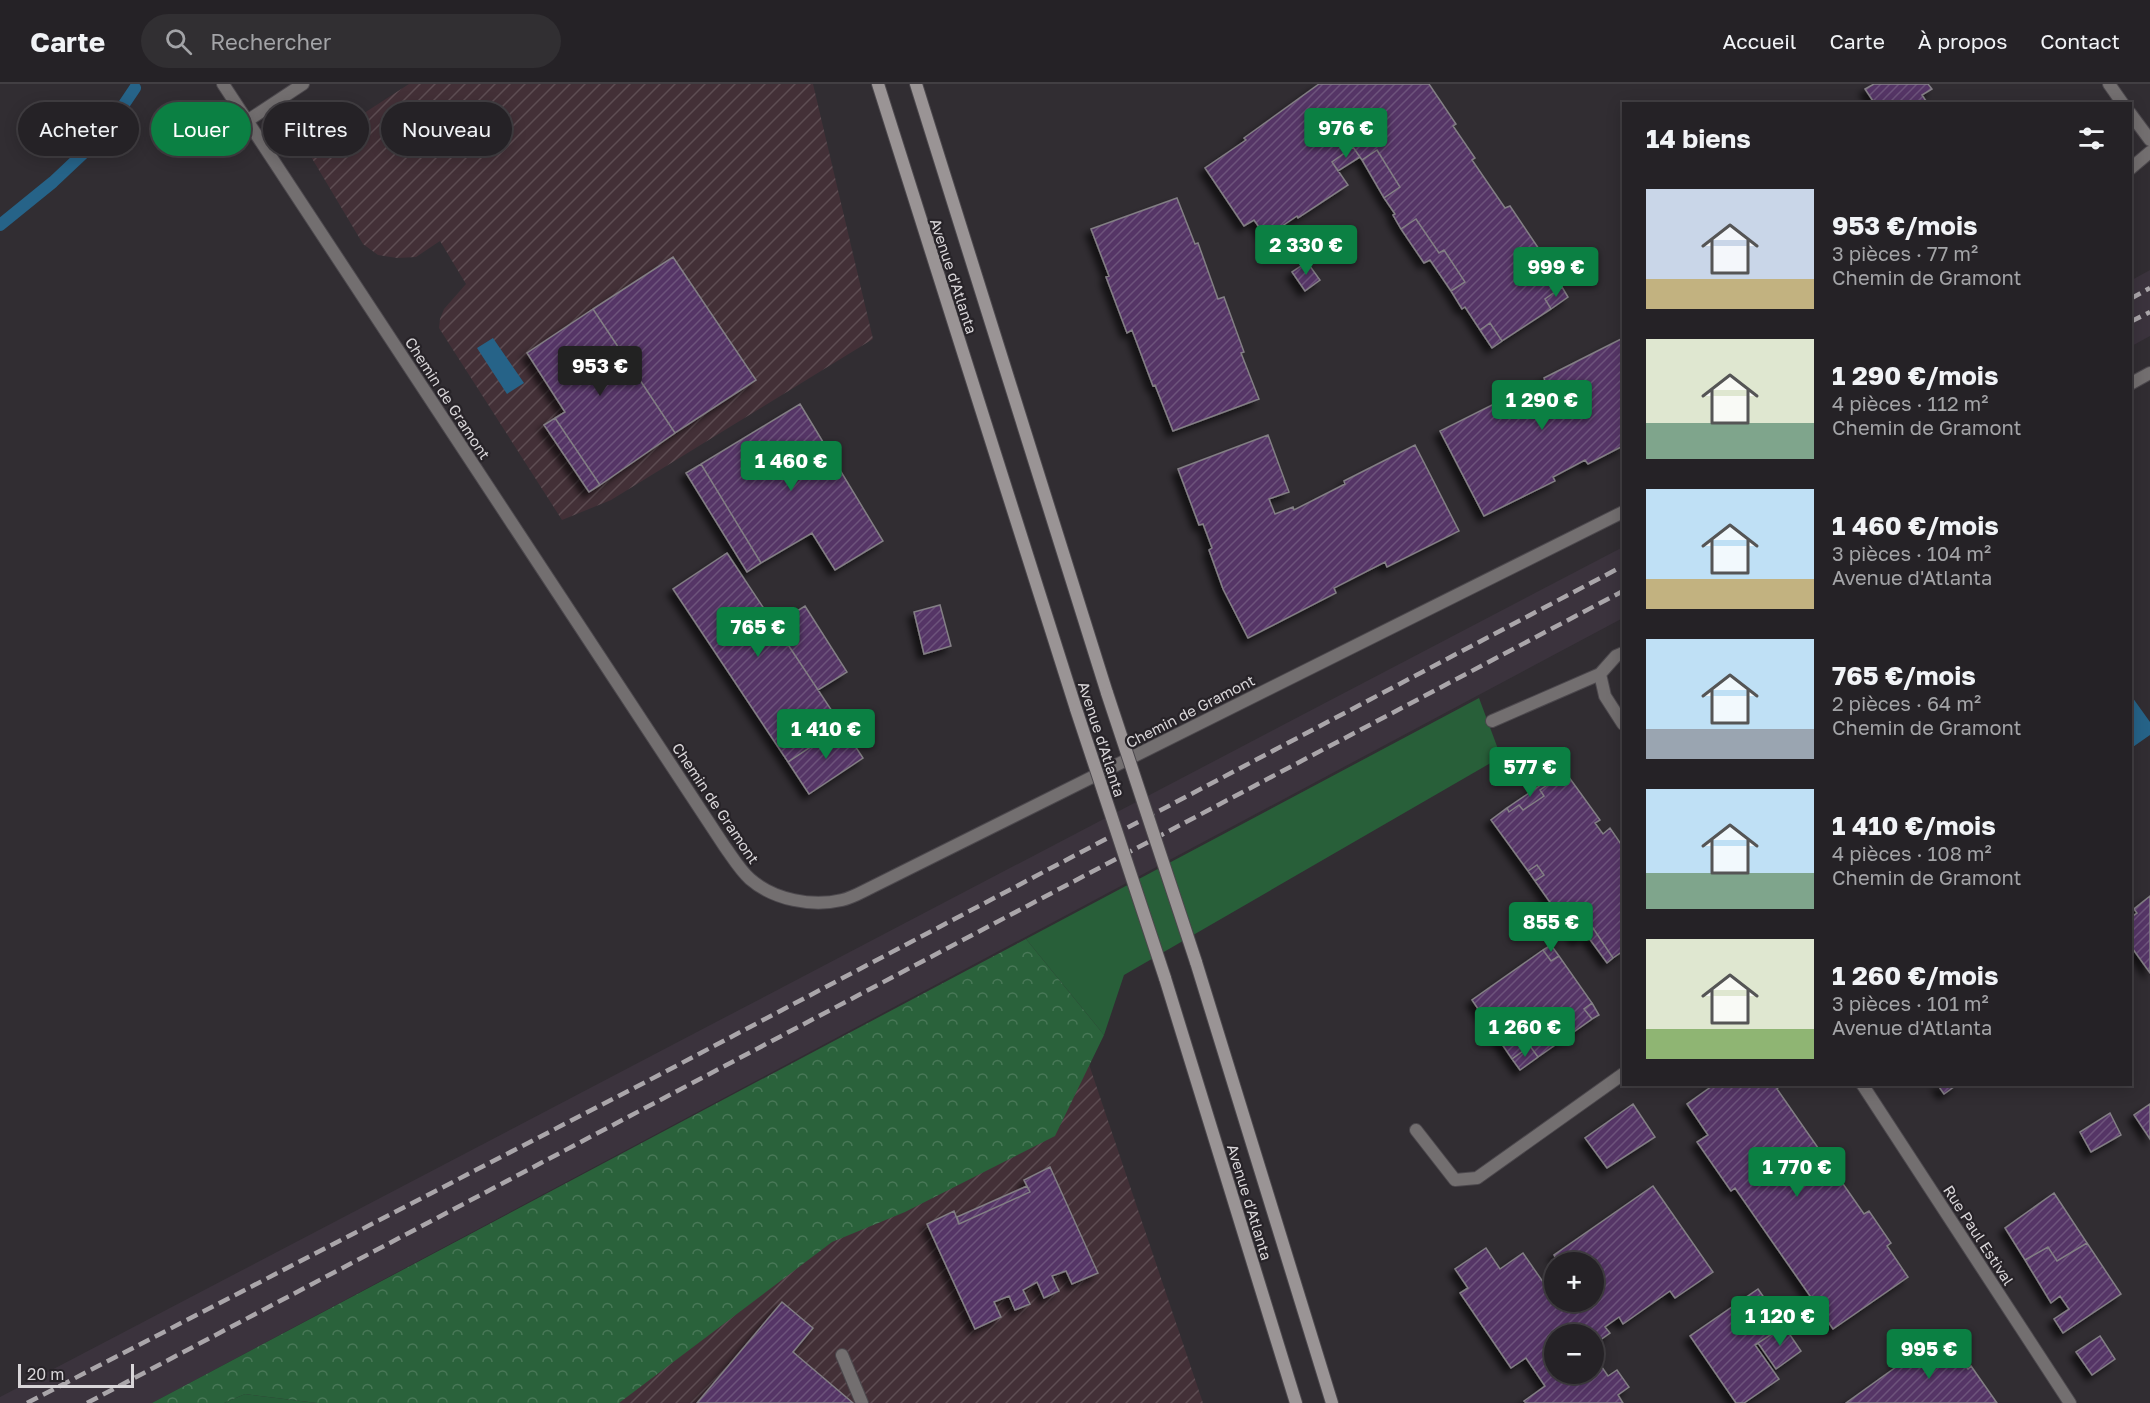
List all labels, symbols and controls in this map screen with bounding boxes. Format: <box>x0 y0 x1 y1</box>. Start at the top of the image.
search box <box>141 14 561 68</box>
text: Carte <box>30 25 105 58</box>
icon: search <box>162 25 195 58</box>
text: Rechercher <box>210 28 331 55</box>
text: Accueil <box>1723 28 1796 54</box>
text: Carte <box>1829 28 1885 54</box>
text: À propos <box>1918 28 2007 54</box>
text: Contact <box>2040 28 2120 54</box>
chip: Acheter <box>18 102 139 156</box>
chip: Louer <box>151 102 251 156</box>
chip: Filtres <box>263 102 369 156</box>
chip: Nouveau <box>381 102 512 156</box>
pin: 976 € <box>1304 108 1388 159</box>
text: 976 € <box>1318 115 1374 139</box>
icon: filters <box>2075 122 2108 155</box>
text: 14 biens <box>1646 123 1751 154</box>
text: 953 €/mois <box>1832 210 1978 241</box>
icon: home <box>1694 213 1766 285</box>
street label: Avenue d'Atlanta <box>927 216 981 336</box>
pin: 2 330 € <box>1251 225 1361 276</box>
text: 2 330 € <box>1269 232 1343 256</box>
text: 3 pièces · 77 m² <box>1832 241 1978 265</box>
pin: 999 € <box>1514 247 1598 298</box>
text: 999 € <box>1527 254 1585 278</box>
text: Chemin de Gramont <box>1832 265 2022 289</box>
street label: Chemin de Gramont <box>402 333 494 463</box>
pin: 953 € <box>558 346 642 397</box>
text: 953 € <box>572 353 628 377</box>
text: 1 290 €/mois <box>1832 360 1999 391</box>
icon: home <box>1694 363 1766 435</box>
pin: 1 290 € <box>1487 380 1597 431</box>
text: 1 290 € <box>1506 387 1578 411</box>
text: 4 pièces · 112 m² <box>1832 391 1988 415</box>
text: Chemin de Gramont <box>1832 415 2022 439</box>
pin: 1 460 € <box>736 441 846 492</box>
text: 1 460 € <box>755 448 827 472</box>
text: 1 460 €/mois <box>1832 510 1999 541</box>
icon: home <box>1694 513 1766 585</box>
text: 3 pièces · 104 m² <box>1832 541 1991 565</box>
text: Avenue d'Atlanta <box>1832 565 1992 589</box>
pin: 765 € <box>716 607 800 658</box>
text: 765 € <box>731 614 785 638</box>
text: 765 €/mois <box>1832 660 1976 691</box>
icon: home <box>1694 663 1766 735</box>
street label: Chemin de Gramont <box>1123 671 1257 751</box>
street label: Avenue d'Atlanta <box>1075 679 1129 799</box>
text: 2 pièces · 64 m² <box>1832 691 1981 715</box>
pin: 1 410 € <box>771 709 881 760</box>
text: Chemin de Gramont <box>1832 715 2022 739</box>
text: 1 410 € <box>791 716 861 740</box>
street label: Chemin de Gramont <box>669 739 763 867</box>
pin: 577 € <box>1488 747 1572 798</box>
text: 577 € <box>1503 754 1557 778</box>
text: 1 410 €/mois <box>1832 810 1996 841</box>
icon: home <box>1694 813 1766 885</box>
text: 4 pièces · 108 m² <box>1832 841 1992 865</box>
text: Chemin de Gramont <box>1832 865 2022 889</box>
pin: 855 € <box>1509 902 1593 953</box>
text: 855 € <box>1523 909 1579 933</box>
text: 1 260 €/mois <box>1832 960 1999 991</box>
icon: home <box>1694 963 1766 1035</box>
text: 3 pièces · 101 m² <box>1832 991 1989 1015</box>
pin: 1 260 € <box>1470 1007 1580 1058</box>
text: 1 260 € <box>1489 1014 1561 1038</box>
text: Avenue d'Atlanta <box>1832 1015 1992 1039</box>
street label: Avenue d'Atlanta <box>1224 1142 1276 1262</box>
pin: 1 770 € <box>1742 1147 1852 1198</box>
text: 1 770 € <box>1762 1154 1832 1178</box>
street label: Rue Paul Estival <box>1940 1182 2018 1289</box>
map controls <box>1544 1252 1604 1384</box>
button: + <box>1544 1252 1604 1312</box>
pin: 1 120 € <box>1725 1296 1835 1347</box>
text: 1 120 € <box>1745 1303 1815 1327</box>
button: − <box>1544 1324 1604 1384</box>
pin: 995 € <box>1887 1329 1971 1380</box>
text: 995 € <box>1901 1336 1957 1360</box>
scale bar <box>18 1361 134 1388</box>
text: 20 m <box>27 1364 64 1384</box>

